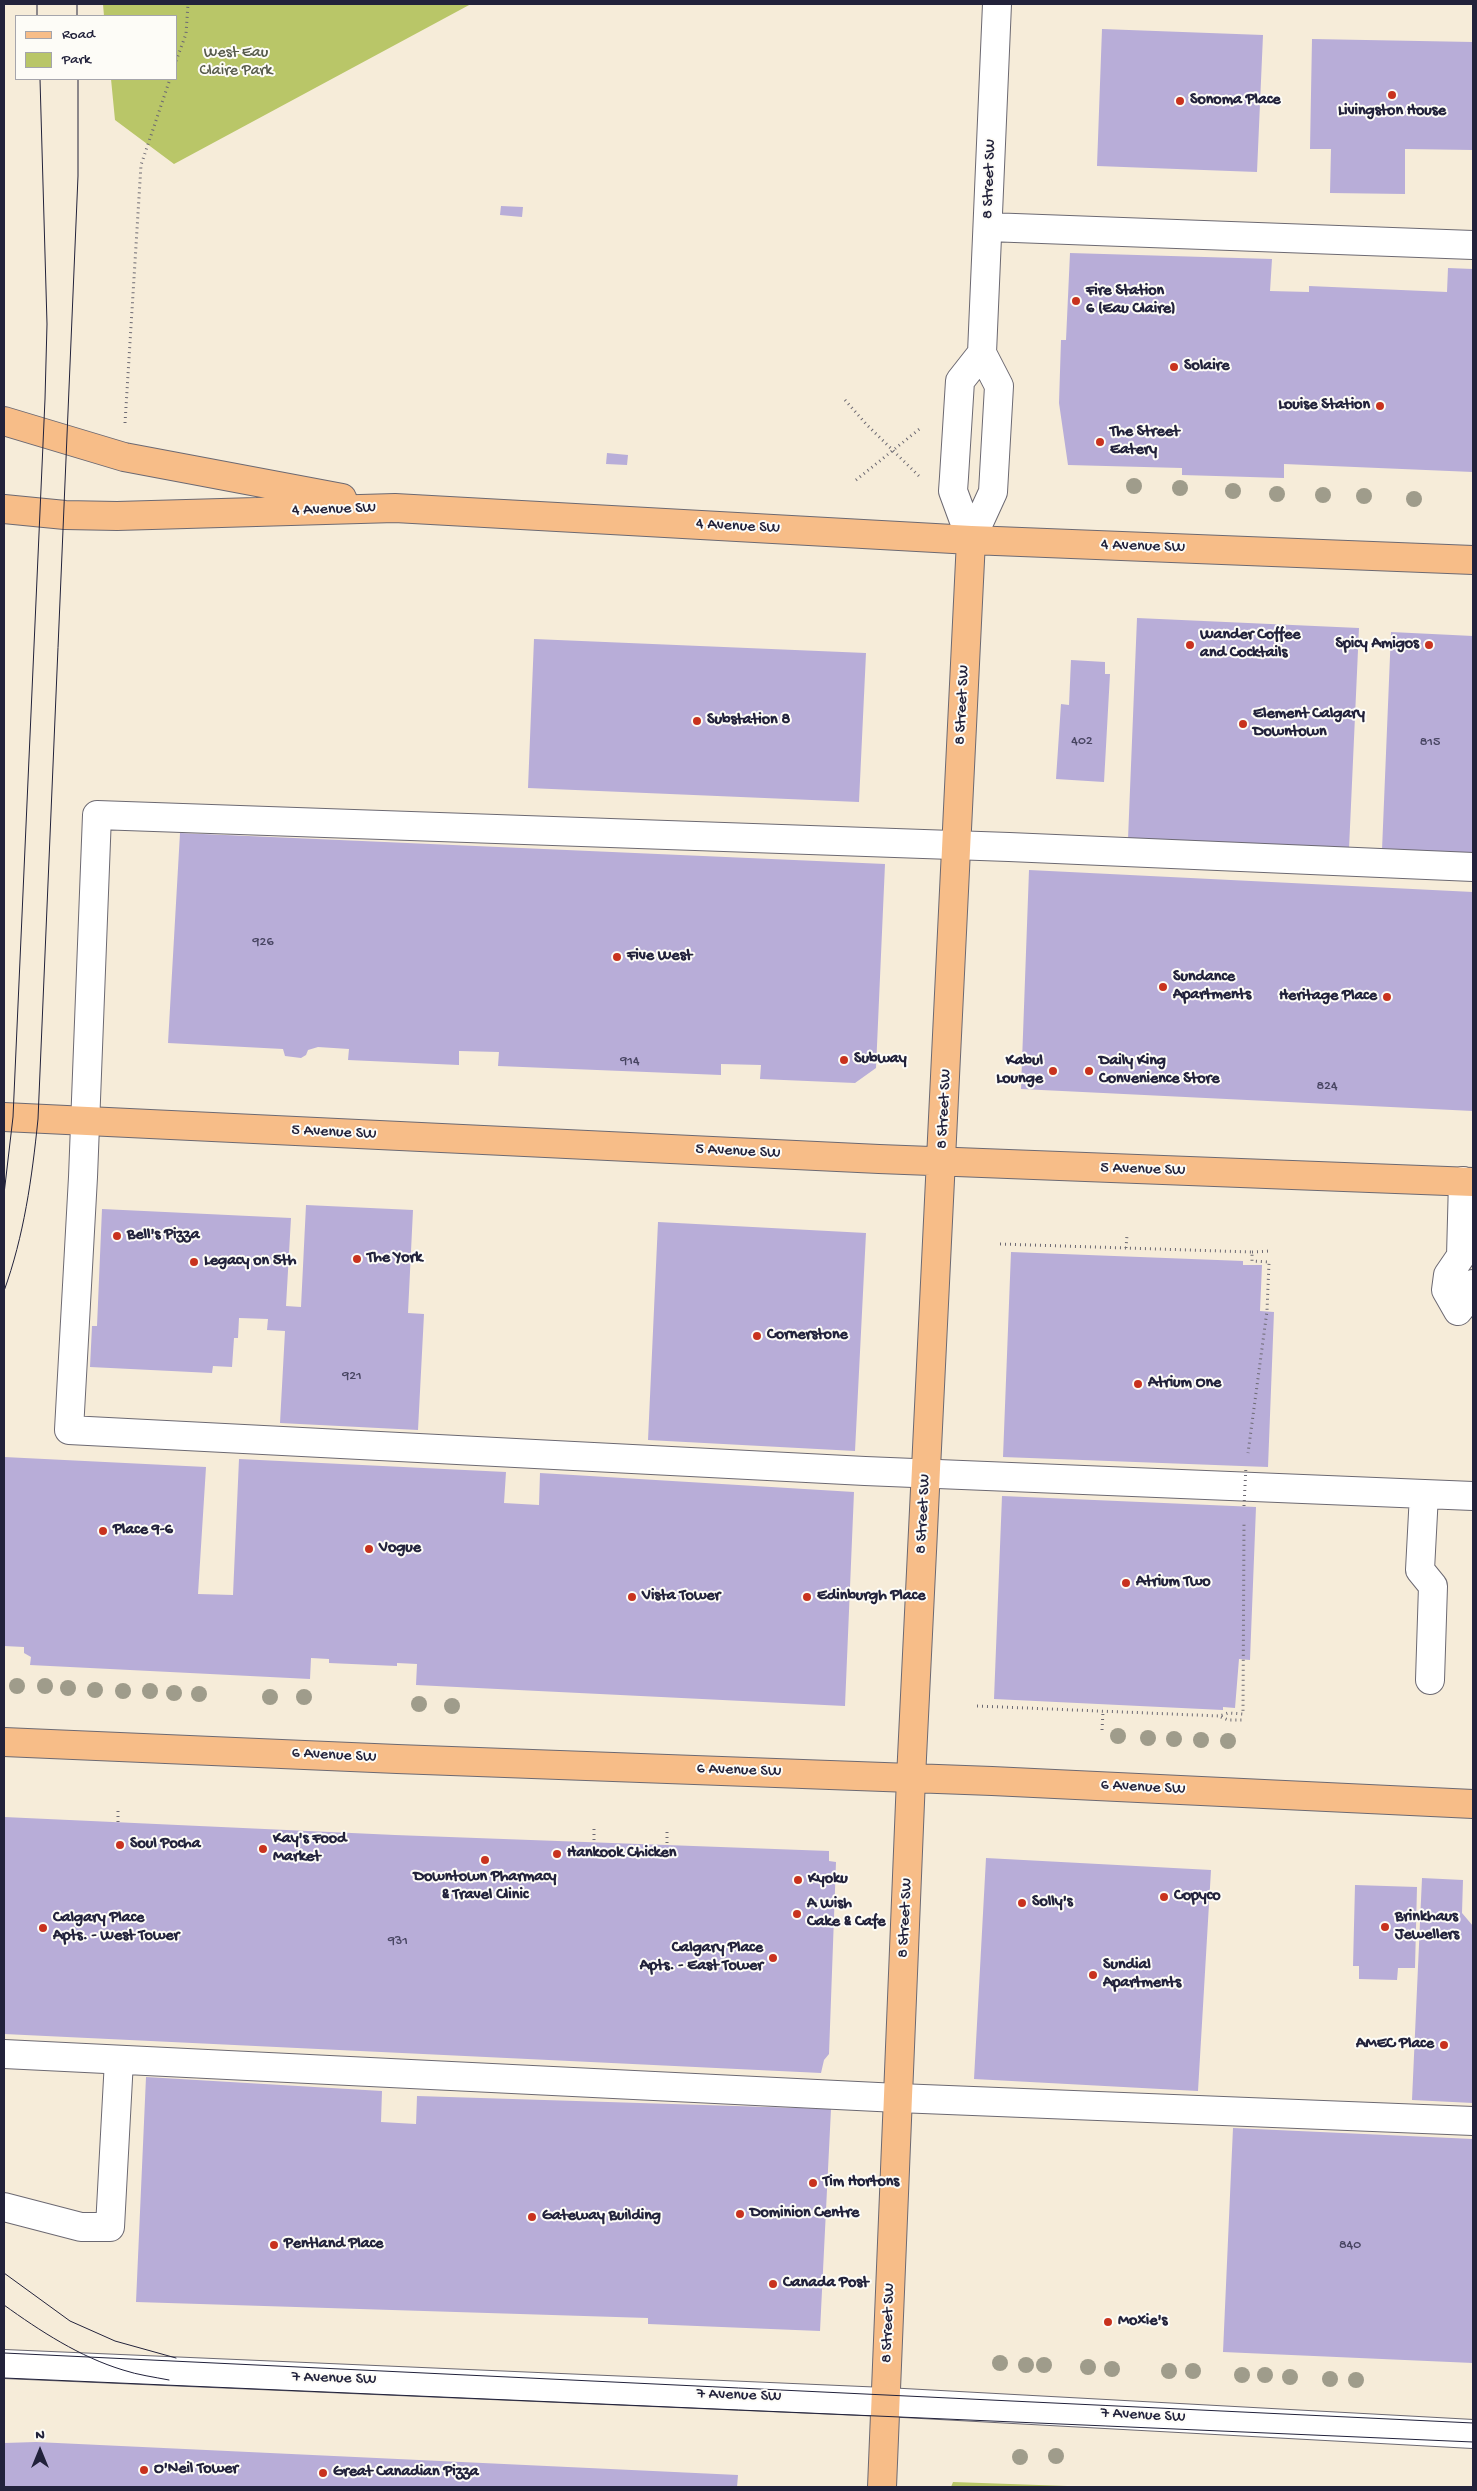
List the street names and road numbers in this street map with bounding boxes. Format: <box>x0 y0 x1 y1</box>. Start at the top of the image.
street label: 8 Street SW <box>979 139 1001 219</box>
street label: 4 Avenue SW <box>292 499 376 521</box>
street label: 4 Avenue SW <box>695 515 781 539</box>
street label: 4 Avenue SW <box>1101 536 1185 558</box>
street label: 8 Street SW <box>951 665 975 745</box>
street label: 8 Street SW <box>933 1069 957 1149</box>
street label: 5 Avenue SW <box>291 1121 377 1145</box>
street label: 5 Avenue SW <box>695 1140 781 1164</box>
street label: 5 Avenue SW <box>1100 1159 1186 1181</box>
street label: 8 Street SW <box>912 1474 936 1554</box>
street label: 6 Avenue SW <box>291 1744 377 1768</box>
street label: 6 Avenue SW <box>696 1760 782 1782</box>
street label: 6 Avenue SW <box>1100 1776 1186 1800</box>
street label: 8 Street SW <box>894 1878 918 1958</box>
street label: 8 Street SW <box>878 2283 900 2363</box>
street label: 7 Avenue SW <box>291 2368 377 2390</box>
street label: 7 Avenue SW <box>696 2385 782 2407</box>
street label: 7 Avenue SW <box>1100 2404 1186 2428</box>

